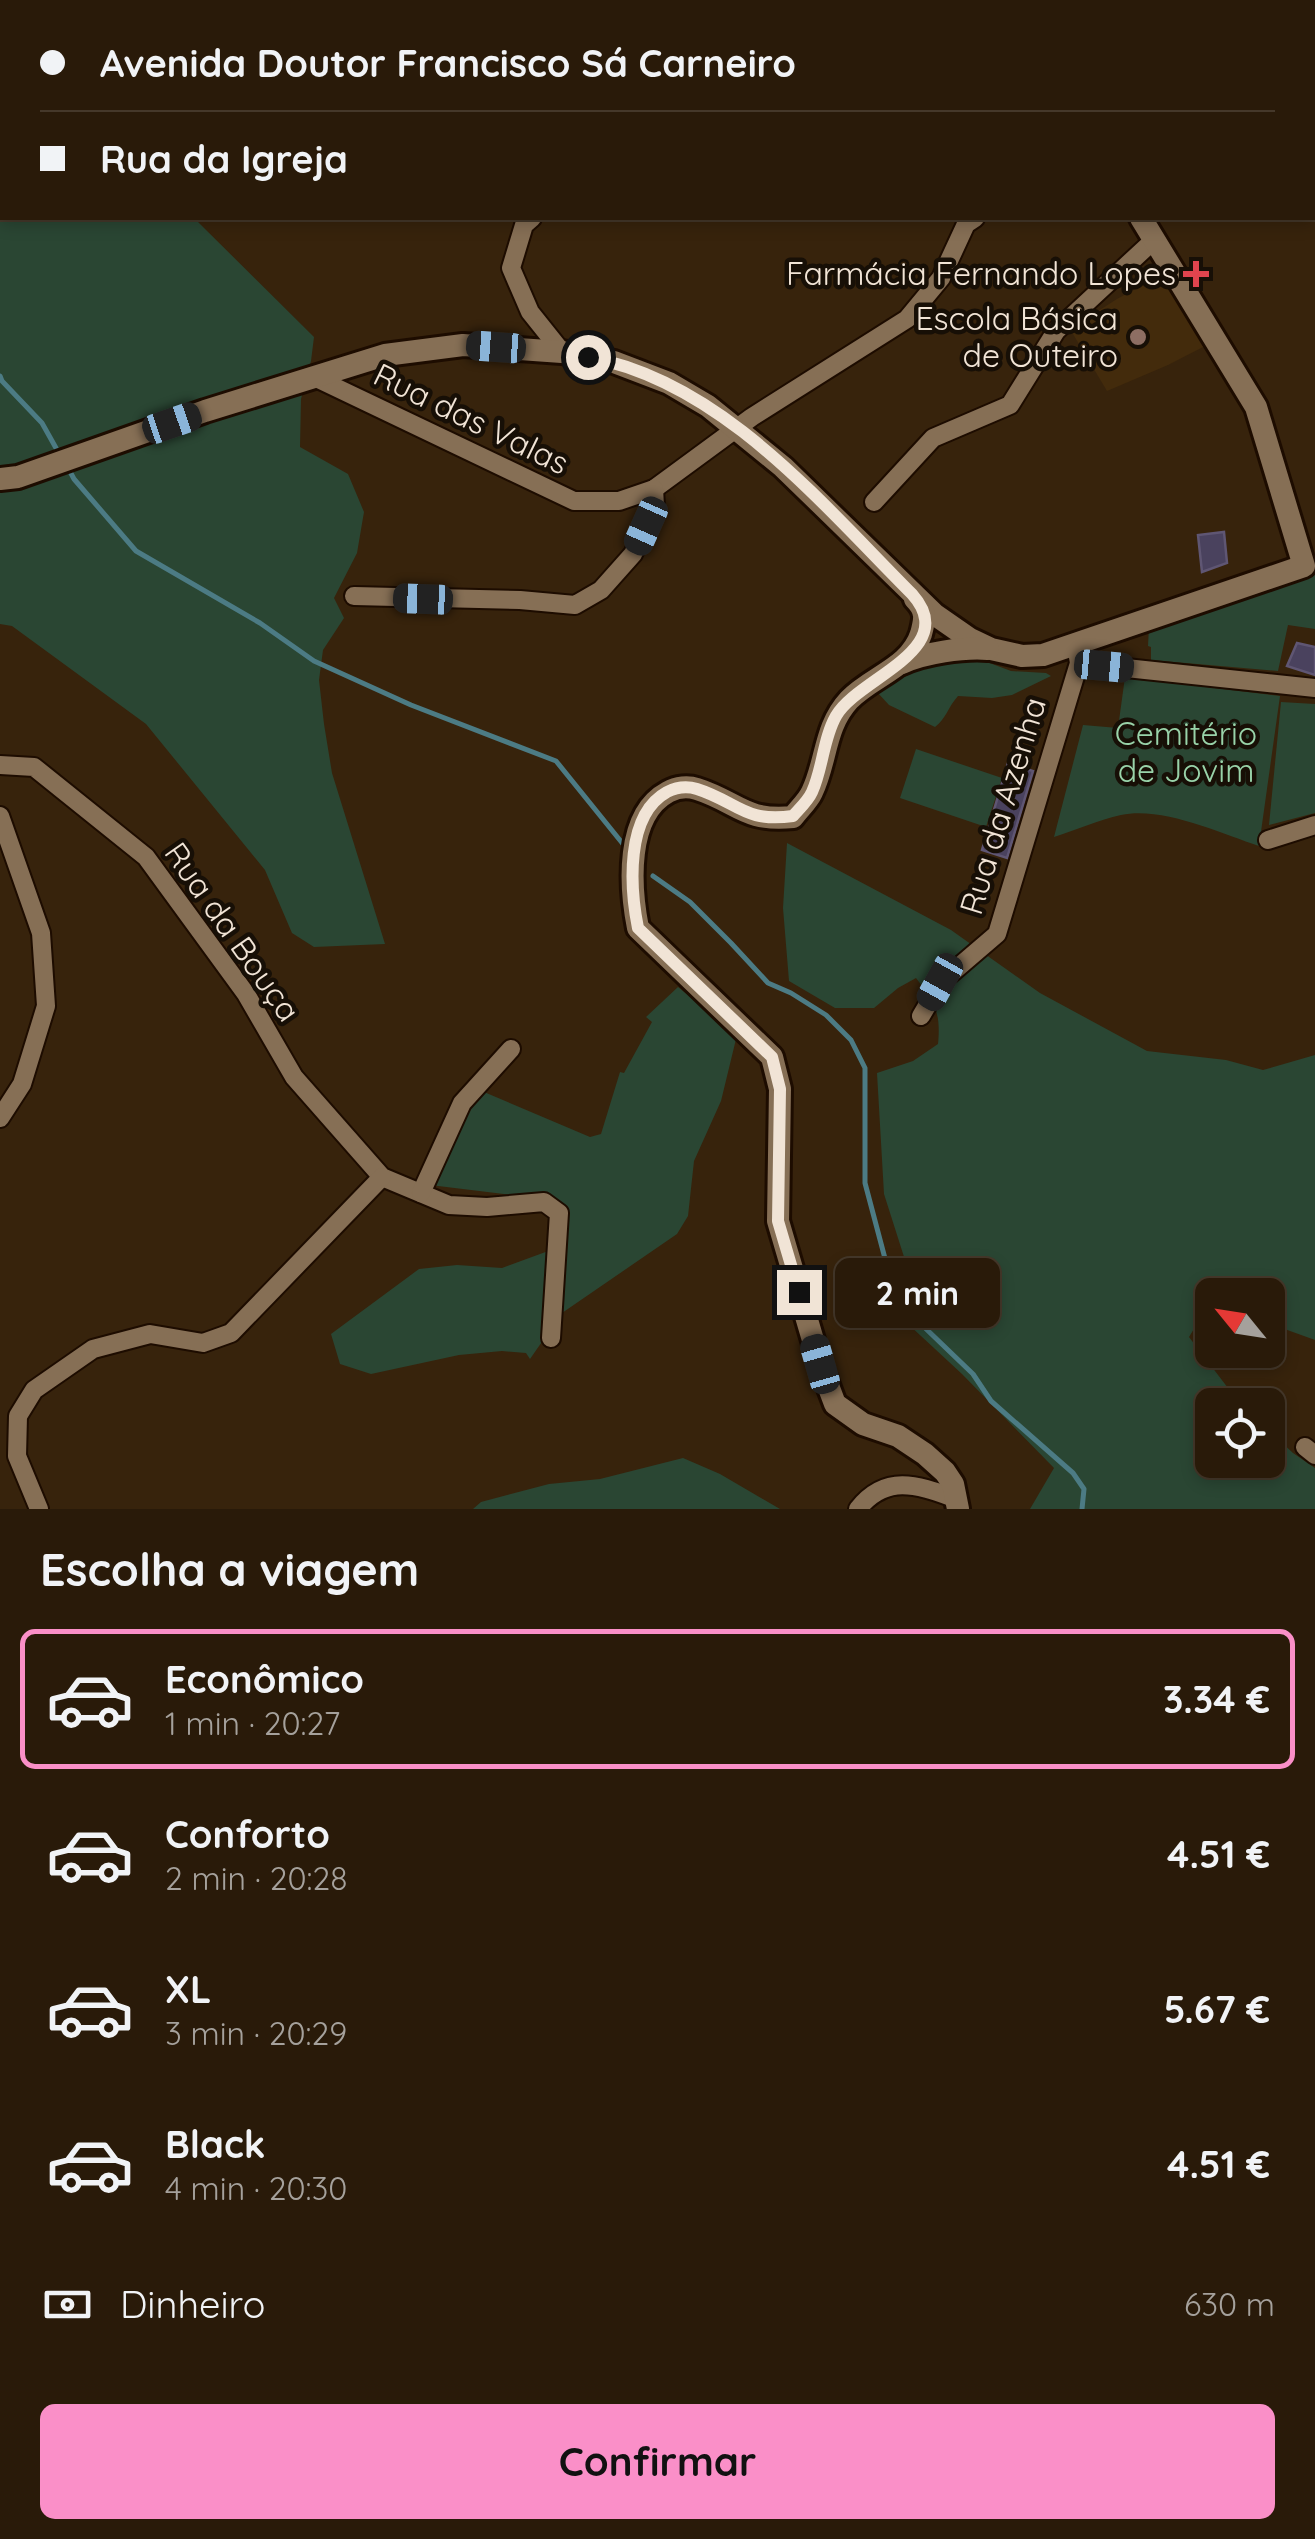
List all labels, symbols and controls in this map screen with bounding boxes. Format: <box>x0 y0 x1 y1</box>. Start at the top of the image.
text: Avenida Doutor Francisco Sá Carneiro <box>100 39 796 87</box>
text: Rua da Igreja <box>100 135 348 183</box>
place label: Farmácia Fernando Lopes <box>786 253 1176 293</box>
marker: Farmácia Fernando Lopes <box>1185 263 1207 285</box>
place label: Escola Básica de Outeiro <box>915 298 1118 375</box>
marker: Escola Básica de Outeiro <box>1127 326 1149 348</box>
car <box>465 330 527 364</box>
route start <box>566 335 611 380</box>
street label: Rua das Valas <box>367 354 575 483</box>
car <box>139 399 205 447</box>
car <box>620 492 672 560</box>
car <box>392 583 454 615</box>
car <box>1073 648 1135 684</box>
street label: Rua da Azenha <box>950 692 1054 919</box>
park label: Cemitério de Jovim <box>1115 713 1257 790</box>
street label: Rua da Bouça <box>156 834 309 1029</box>
car <box>912 948 968 1016</box>
callout: 2 min <box>834 1257 999 1327</box>
route end <box>777 1270 822 1315</box>
text: 2 min <box>876 1273 959 1313</box>
north arrow <box>1195 1278 1285 1368</box>
map controls <box>1195 1278 1285 1478</box>
car <box>797 1331 843 1397</box>
button: locate <box>1195 1388 1285 1478</box>
text: Escolha a viagem <box>40 1541 419 1597</box>
icon: car <box>45 1654 135 1744</box>
text: Econômico <box>165 1655 364 1703</box>
text: 3.34 € <box>1163 1675 1270 1723</box>
text: 1 min · 20:27 <box>165 1703 340 1743</box>
icon: car <box>45 1809 135 1899</box>
text: Conforto <box>165 1810 330 1858</box>
text: 4.51 € <box>1167 1830 1270 1878</box>
text: 2 min · 20:28 <box>165 1858 347 1898</box>
icon: car <box>45 1964 135 2054</box>
text: XL <box>165 1965 211 2013</box>
text: 5.67 € <box>1164 1985 1270 2033</box>
text: 3 min · 20:29 <box>165 2013 347 2053</box>
icon: car <box>45 2119 135 2209</box>
text: Black <box>165 2120 265 2168</box>
text: 4.51 € <box>1167 2140 1270 2188</box>
text: 4 min · 20:30 <box>165 2168 347 2208</box>
icon: cash <box>40 2277 95 2332</box>
text: Dinheiro <box>120 2280 265 2328</box>
text: 630 m <box>1184 2284 1275 2324</box>
button: Confirmar <box>40 2404 1275 2519</box>

